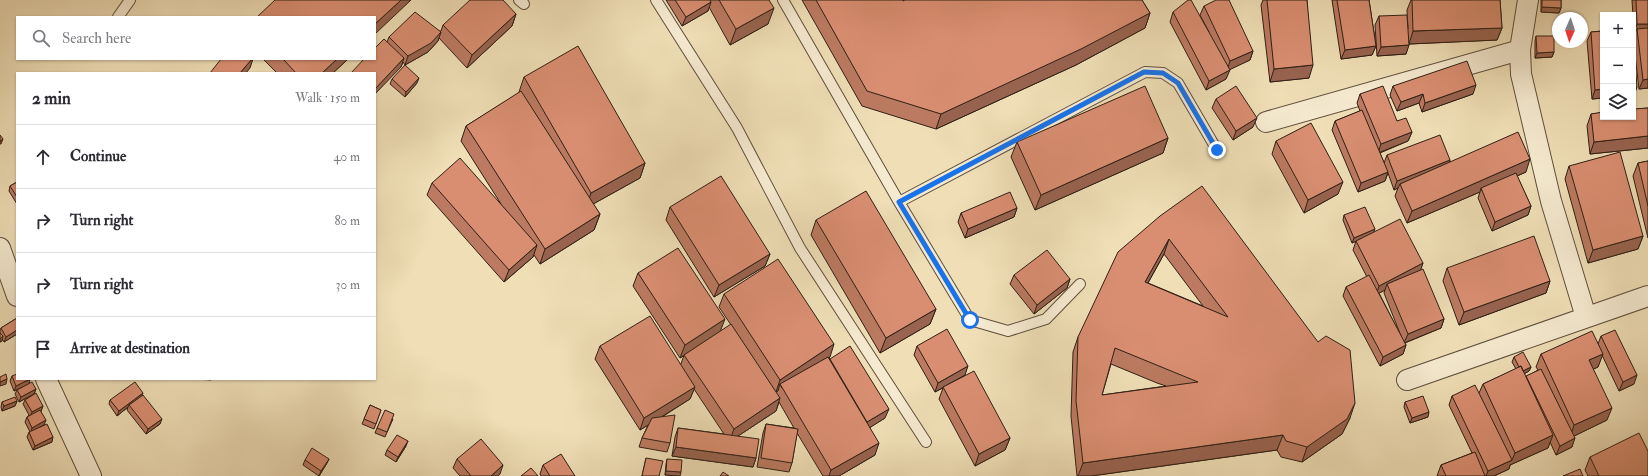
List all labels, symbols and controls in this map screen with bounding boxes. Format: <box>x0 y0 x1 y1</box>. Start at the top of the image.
north arrow <box>1552 12 1588 48</box>
map controls <box>1600 12 1636 120</box>
button: + <box>1600 12 1636 48</box>
search box <box>16 16 376 60</box>
icon: search <box>30 27 52 49</box>
text: Search here <box>62 29 131 48</box>
button: − <box>1600 48 1636 84</box>
button: layers <box>1600 84 1636 120</box>
text: 2 min <box>32 88 71 109</box>
text: Walk · 150 m <box>295 90 360 106</box>
route end <box>1208 141 1226 159</box>
icon: ahead <box>32 146 54 168</box>
text: Continue <box>70 147 126 166</box>
text: 40 m <box>334 149 360 165</box>
icon: right <box>32 210 54 232</box>
text: Turn right <box>70 211 133 230</box>
text: 80 m <box>334 213 360 229</box>
icon: right <box>32 274 54 296</box>
text: Turn right <box>70 275 133 294</box>
text: 30 m <box>336 277 360 293</box>
route start <box>961 311 979 329</box>
icon: arrive <box>32 338 54 360</box>
text: Arrive at destination <box>70 339 190 358</box>

